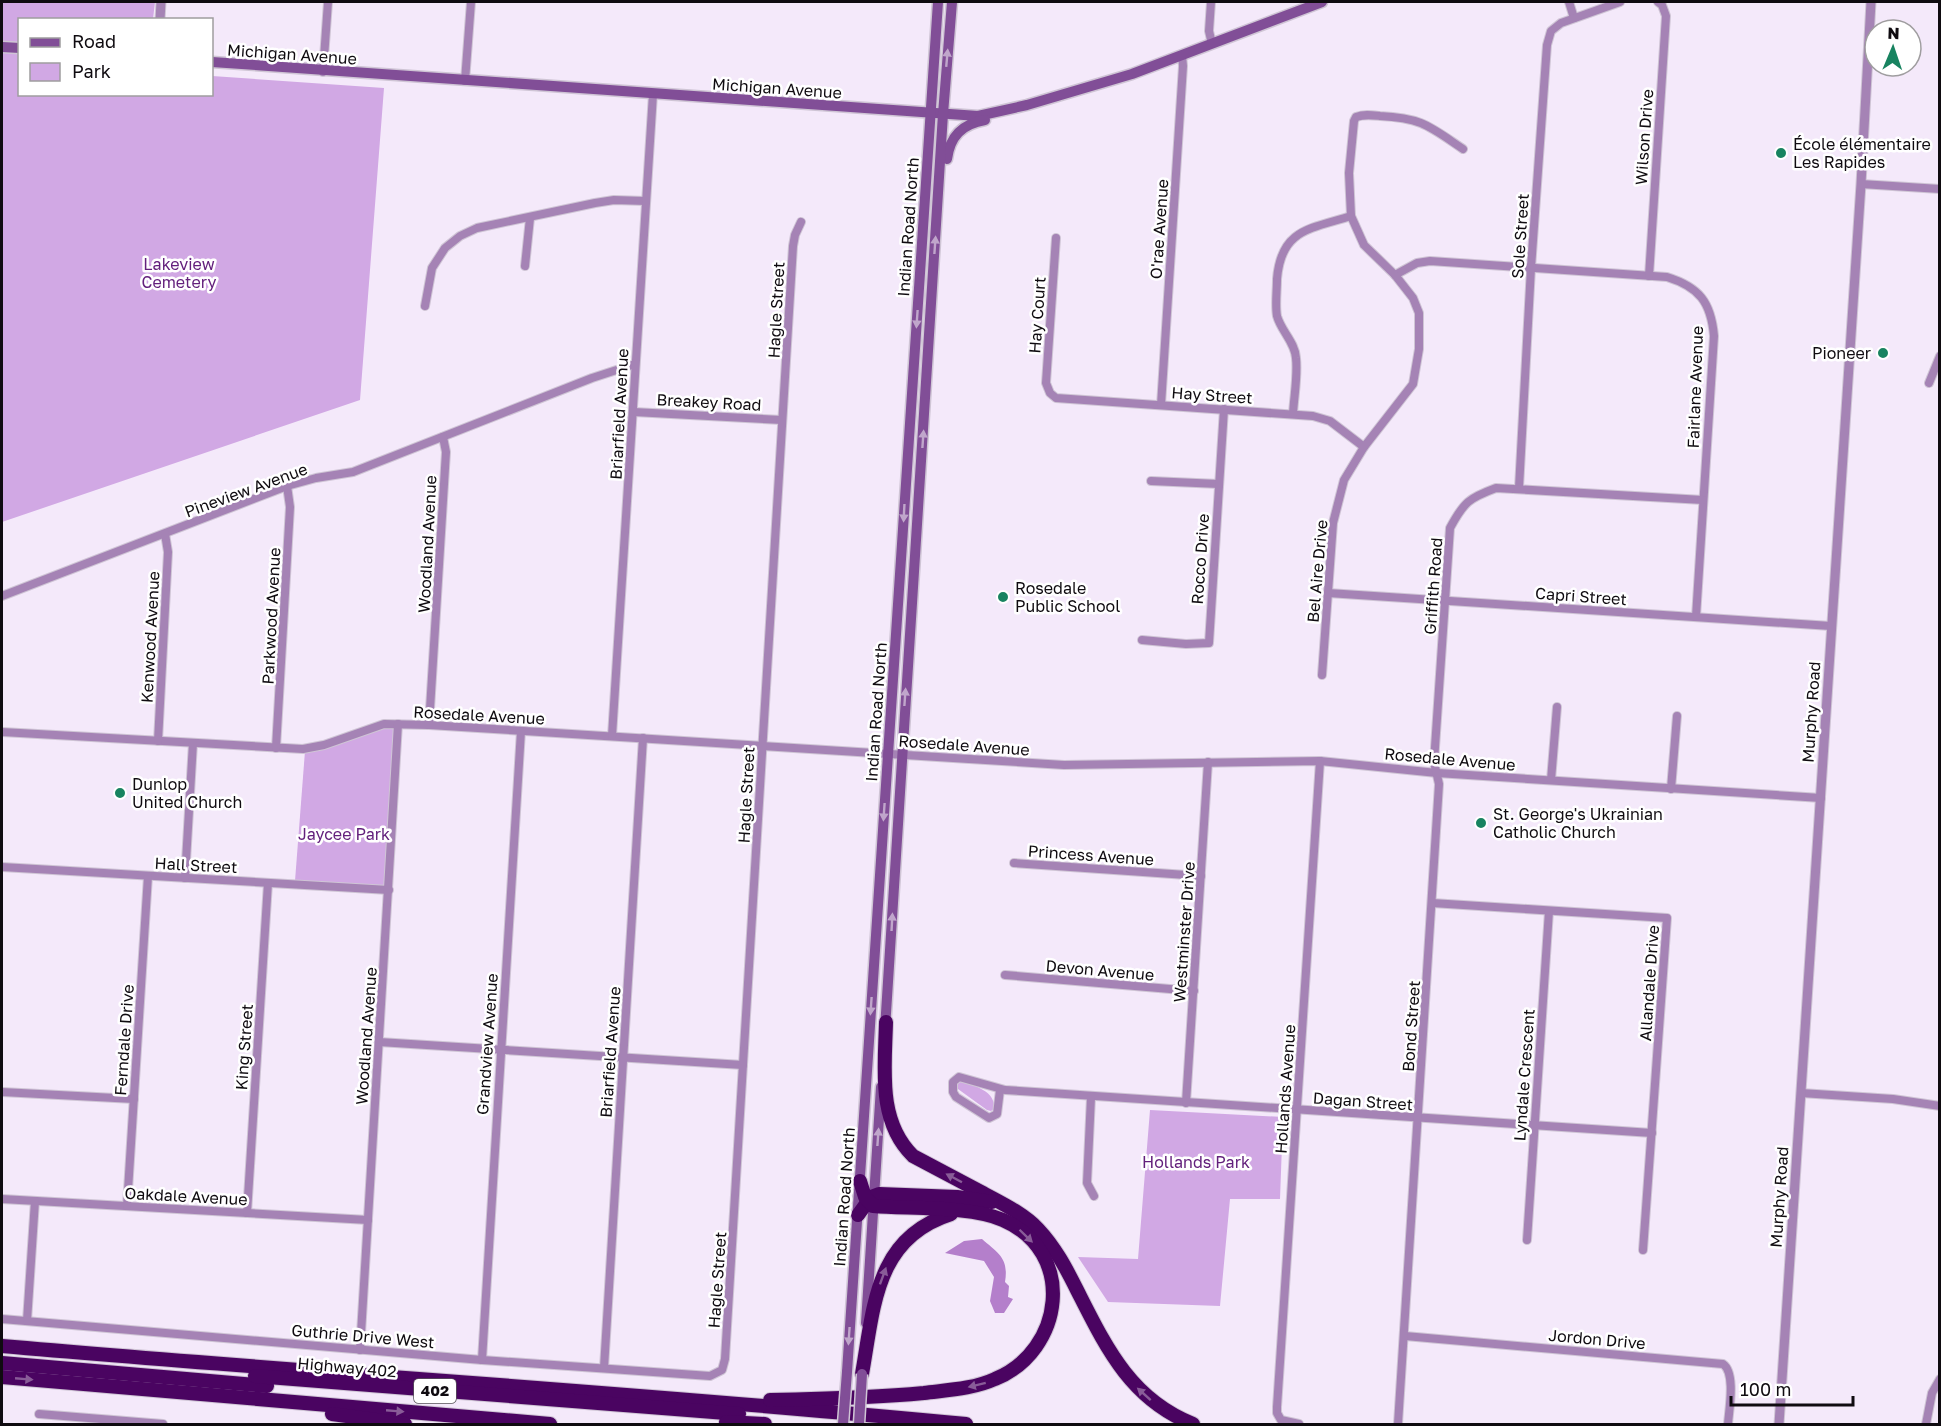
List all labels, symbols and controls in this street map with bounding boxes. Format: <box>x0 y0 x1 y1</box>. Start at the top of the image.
legend <box>18 18 213 96</box>
north arrow <box>1863 18 1923 78</box>
text: N <box>1887 23 1900 43</box>
text: Road <box>72 30 116 52</box>
street label: Michigan Avenue <box>226 39 358 69</box>
one-way arrow <box>942 48 952 67</box>
text: Park <box>72 60 111 82</box>
street label: Michigan Avenue <box>711 73 843 103</box>
street label: Wilson Drive <box>1631 88 1657 186</box>
place label: École élémentaire Les Rapides <box>1793 134 1931 172</box>
marker: École élémentaire Les Rapides <box>1774 146 1788 160</box>
street label: Indian Road North <box>893 157 923 297</box>
street label: O'rae Avenue <box>1146 178 1172 280</box>
street label: Sole Street <box>1507 193 1533 279</box>
one-way arrow <box>931 235 940 254</box>
park label: Lakeview Cemetery <box>142 254 217 292</box>
street label: Hagle Street <box>763 261 789 359</box>
street label: Hay Court <box>1024 276 1050 354</box>
one-way arrow <box>912 309 922 328</box>
street label: Fairlane Avenue <box>1683 325 1707 449</box>
place label: Pioneer <box>1812 343 1871 363</box>
marker: Pioneer <box>1876 346 1890 360</box>
street label: Briarfield Avenue <box>606 348 632 480</box>
street label: Hay Street <box>1171 382 1253 408</box>
street label: Breakey Road <box>656 389 762 415</box>
one-way arrow <box>918 430 927 449</box>
street label: Pineview Avenue <box>182 458 310 522</box>
street label: Woodland Avenue <box>413 475 441 613</box>
one-way arrow <box>899 504 909 523</box>
street label: Rocco Drive <box>1187 513 1213 605</box>
street label: Bel Aire Drive <box>1303 519 1331 623</box>
street label: Griffith Road <box>1420 537 1446 635</box>
street label: Parkwood Avenue <box>257 547 285 685</box>
street label: Kenwood Avenue <box>137 571 163 703</box>
place label: Rosedale Public School <box>1015 578 1120 616</box>
street label: Capri Street <box>1535 583 1627 609</box>
marker: Rosedale Public School <box>996 590 1010 604</box>
street label: Indian Road North <box>861 642 891 782</box>
street label: Murphy Road <box>1797 661 1825 763</box>
one-way arrow <box>901 687 910 706</box>
street label: Rosedale Avenue <box>413 702 545 728</box>
street label: Rosedale Avenue <box>898 730 1030 760</box>
street label: Rosedale Avenue <box>1384 743 1516 775</box>
street label: Hagle Street <box>733 746 759 844</box>
place label: Dunlop United Church <box>132 774 242 812</box>
marker: Dunlop United Church <box>113 786 127 800</box>
one-way arrow <box>879 802 889 821</box>
place label: St. George's Ukrainian Catholic Church <box>1493 804 1663 842</box>
marker: St. George's Ukrainian Catholic Church <box>1474 816 1488 830</box>
park label: Jaycee Park <box>298 824 390 844</box>
street label: Princess Avenue <box>1027 841 1155 869</box>
street label: Hall Street <box>154 853 238 877</box>
street label: Westminster Drive <box>1169 861 1199 1003</box>
one-way arrow <box>887 913 896 932</box>
street label: Allandale Drive <box>1635 924 1663 1042</box>
street label: Devon Avenue <box>1045 955 1155 985</box>
street label: Woodland Avenue <box>351 966 381 1106</box>
street label: Grandview Avenue <box>472 973 502 1115</box>
street label: Bond Street <box>1398 980 1424 1072</box>
street label: Ferndale Drive <box>110 984 138 1096</box>
street label: Briarfield Avenue <box>595 986 625 1118</box>
one-way arrow <box>867 997 876 1016</box>
street label: King Street <box>231 1003 257 1091</box>
street label: Lyndale Crescent <box>1509 1008 1539 1142</box>
street label: Hollands Avenue <box>1271 1024 1299 1154</box>
street label: Dagan Street <box>1312 1088 1414 1114</box>
street label: Indian Road North <box>829 1127 859 1267</box>
one-way arrow <box>873 1127 882 1146</box>
street label: Murphy Road <box>1765 1146 1793 1248</box>
park label: Hollands Park <box>1142 1152 1250 1172</box>
one-way arrow <box>945 1173 962 1183</box>
street label: Oakdale Avenue <box>124 1183 248 1209</box>
one-way arrow <box>1019 1229 1033 1243</box>
street label: Hagle Street <box>704 1231 730 1329</box>
one-way arrow <box>879 1267 889 1285</box>
street label: Guthrie Drive West <box>291 1320 435 1352</box>
street label: Jordon Drive <box>1548 1325 1646 1353</box>
one-way arrow <box>845 1327 854 1346</box>
street label: Highway 402 <box>297 1353 397 1381</box>
scale bar <box>1731 1369 1852 1407</box>
one-way arrow <box>14 1374 33 1384</box>
text: 100 m <box>1740 1378 1791 1400</box>
road number: 402 <box>414 1379 456 1403</box>
one-way arrow <box>968 1380 986 1390</box>
one-way arrow <box>1137 1388 1152 1401</box>
one-way arrow <box>386 1406 405 1416</box>

